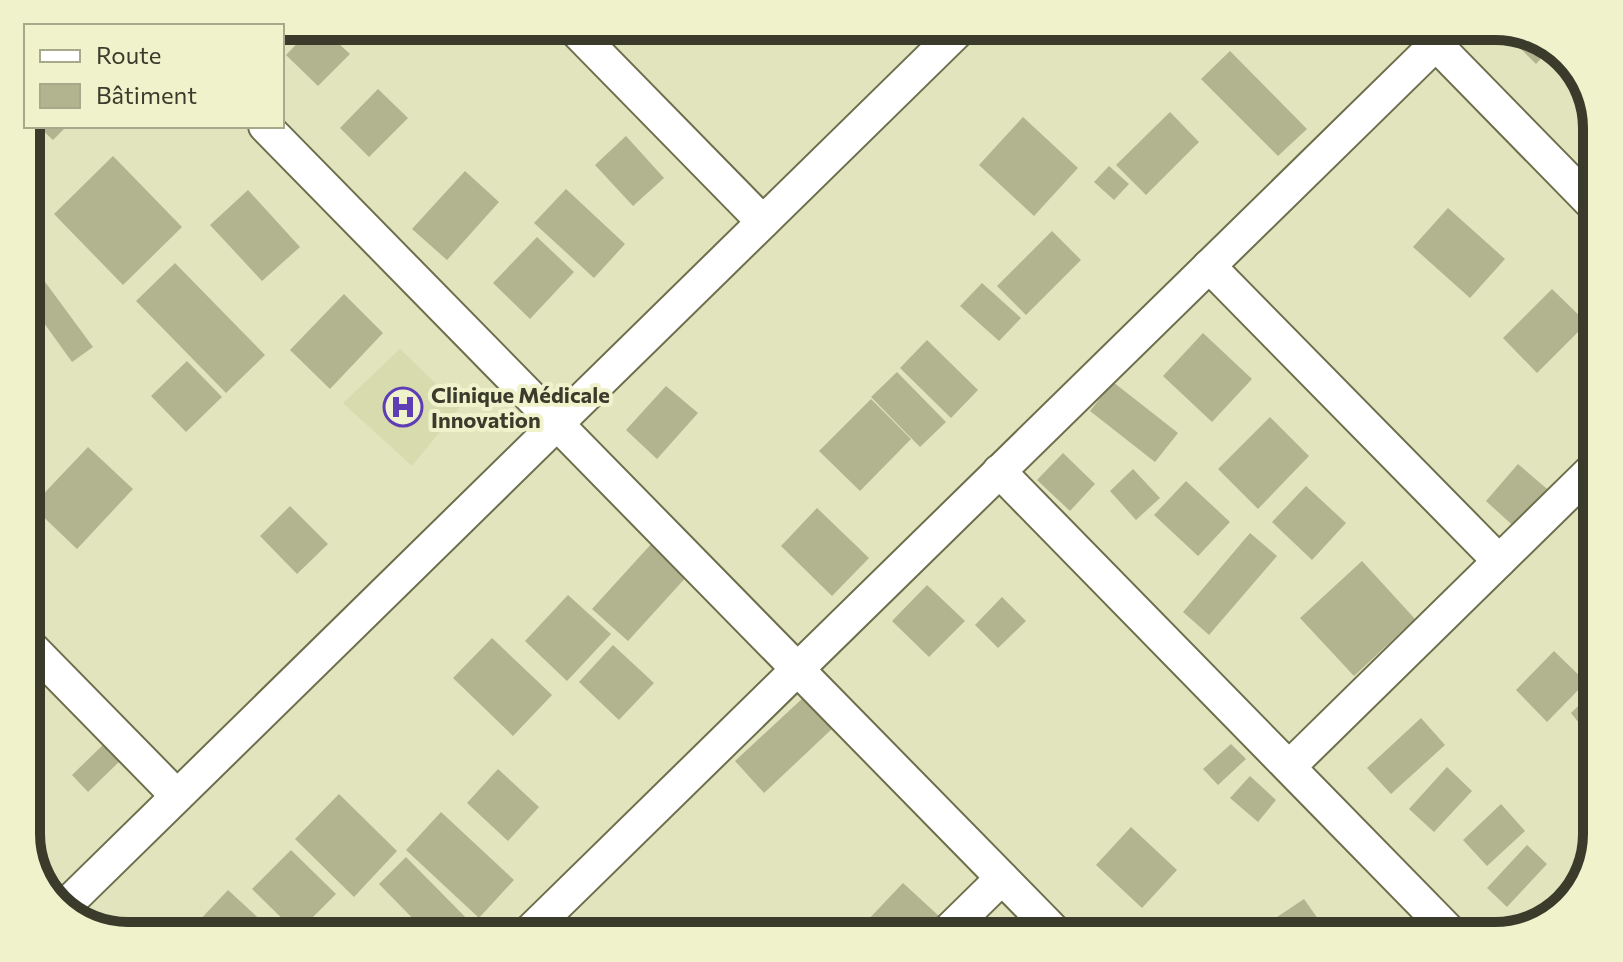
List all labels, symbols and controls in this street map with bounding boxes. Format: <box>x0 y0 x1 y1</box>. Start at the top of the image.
legend <box>24 24 284 128</box>
text: Route <box>96 40 161 69</box>
text: Bâtiment <box>96 80 197 109</box>
place label: Clinique Médicale Innovation <box>431 381 610 433</box>
hospital icon: Clinique Médicale Innovation <box>382 386 424 428</box>

